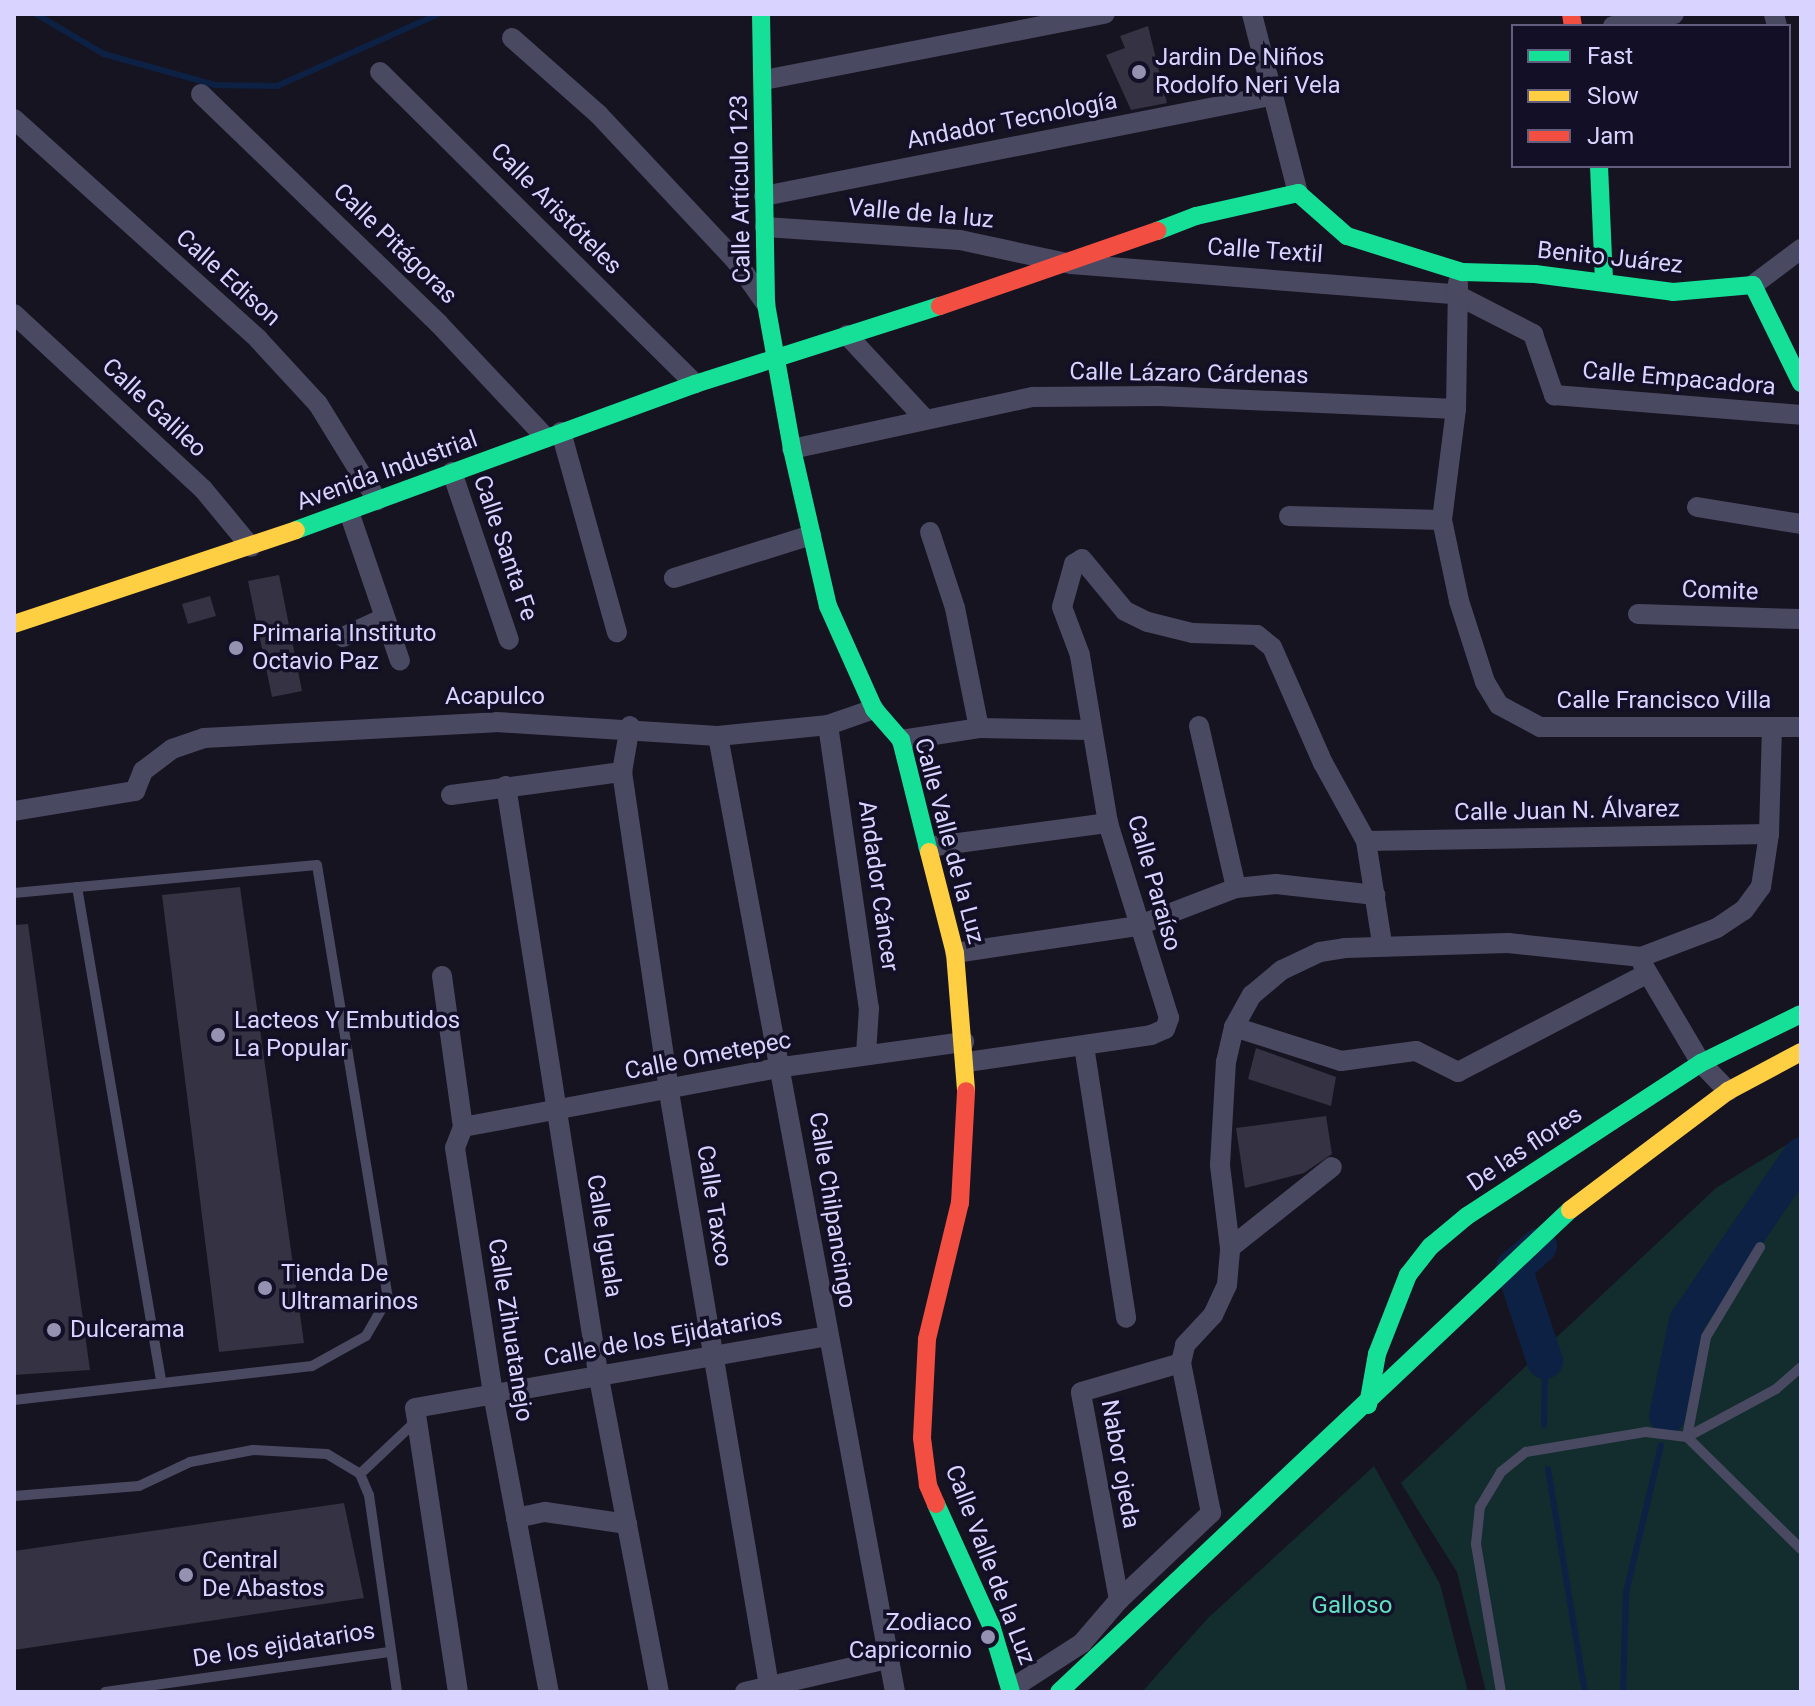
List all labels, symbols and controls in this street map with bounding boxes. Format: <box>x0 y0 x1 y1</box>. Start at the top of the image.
legend <box>1511 24 1791 168</box>
text: Fast <box>1587 42 1633 70</box>
place label: Jardin De Niños Rodolfo Neri Vela <box>1155 44 1341 100</box>
marker: Jardin De Niños Rodolfo Neri Vela <box>1130 63 1148 81</box>
text: Slow <box>1587 82 1639 110</box>
street label: Andador Tecnología <box>904 86 1120 156</box>
street label: Calle Artículo 123 <box>725 94 757 284</box>
text: Jam <box>1587 122 1634 150</box>
street label: Calle Aristóteles <box>484 137 628 281</box>
street label: Calle Pitágoras <box>327 178 463 310</box>
street label: Valle de la luz <box>847 193 995 235</box>
street label: Calle Edison <box>170 223 286 333</box>
street label: Calle Textil <box>1206 233 1324 269</box>
street label: Benito Juárez <box>1536 236 1684 280</box>
street label: Calle Galileo <box>96 352 212 464</box>
street label: Calle Empacadora <box>1581 356 1777 402</box>
street label: Calle Lázaro Cárdenas <box>1069 358 1309 390</box>
street label: Avenida Industrial <box>293 425 481 517</box>
street label: Calle Santa Fe <box>467 471 543 625</box>
street label: Comite <box>1681 575 1759 607</box>
place label: Primaria Instituto Octavio Paz <box>252 620 436 676</box>
marker: Primaria Instituto Octavio Paz <box>227 639 245 657</box>
street label: Acapulco <box>445 683 545 711</box>
street label: Calle Francisco Villa <box>1557 687 1771 715</box>
street label: Calle Valle de la Luz <box>908 735 990 947</box>
street label: Calle Juan N. Álvarez <box>1454 795 1680 827</box>
street label: Andador Cáncer <box>852 799 904 973</box>
street label: Calle Paraíso <box>1121 812 1187 954</box>
place label: Lacteos Y Embutidos La Popular <box>234 1007 460 1063</box>
marker: Lacteos Y Embutidos La Popular <box>209 1026 227 1044</box>
street label: Calle Ometepec <box>622 1026 794 1086</box>
street label: De las flores <box>1462 1100 1588 1198</box>
street label: Calle Chilpancingo <box>802 1110 862 1310</box>
street label: Calle Taxco <box>690 1143 738 1269</box>
street label: Calle Iguala <box>580 1172 628 1300</box>
street label: Calle Zihuatanejo <box>481 1236 539 1424</box>
place label: Tienda De Ultramarinos <box>281 1260 418 1316</box>
marker: Tienda De Ultramarinos <box>256 1279 274 1297</box>
street label: Calle de los Ejidatarios <box>541 1303 785 1373</box>
place label: Dulcerama <box>70 1316 185 1344</box>
marker: Dulcerama <box>45 1321 63 1339</box>
street label: Nabor ojeda <box>1095 1397 1145 1531</box>
street label: Calle Valle de la Luz <box>939 1461 1041 1669</box>
place label: Central De Abastos <box>202 1547 325 1603</box>
marker: Central De Abastos <box>177 1566 195 1584</box>
park label: Galloso <box>1312 1592 1392 1620</box>
place label: Zodiaco Capricornio <box>849 1609 972 1665</box>
street label: De los ejidatarios <box>191 1616 377 1674</box>
marker: Zodiaco Capricornio <box>979 1628 997 1646</box>

